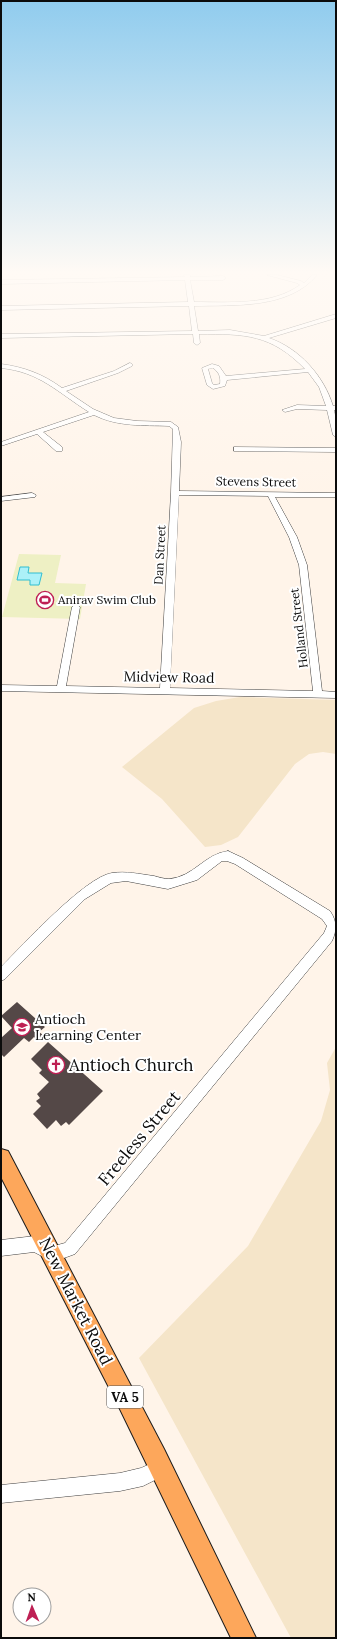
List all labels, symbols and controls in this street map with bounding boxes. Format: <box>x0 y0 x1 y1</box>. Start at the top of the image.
street label: Stevens Street <box>216 473 297 490</box>
street label: Dan Street <box>150 525 169 585</box>
street label: Holland Street <box>286 587 311 669</box>
sports icon: Anirav Swim Club <box>35 590 55 610</box>
place label: Anirav Swim Club <box>57 592 156 607</box>
street label: Midview Road <box>123 667 215 687</box>
place label: Antioch Learning Center <box>34 1010 141 1044</box>
school or university icon: Antioch Learning Center <box>12 1017 32 1037</box>
place label: Antioch Church <box>68 1054 194 1076</box>
church icon: Antioch Church <box>46 1055 66 1075</box>
street label: Freeless Street <box>93 1086 185 1190</box>
street label: New Market Road <box>34 1234 118 1368</box>
road number: VA 5 <box>107 1386 143 1408</box>
north arrow <box>12 1587 52 1627</box>
text: N <box>27 1590 37 1604</box>

